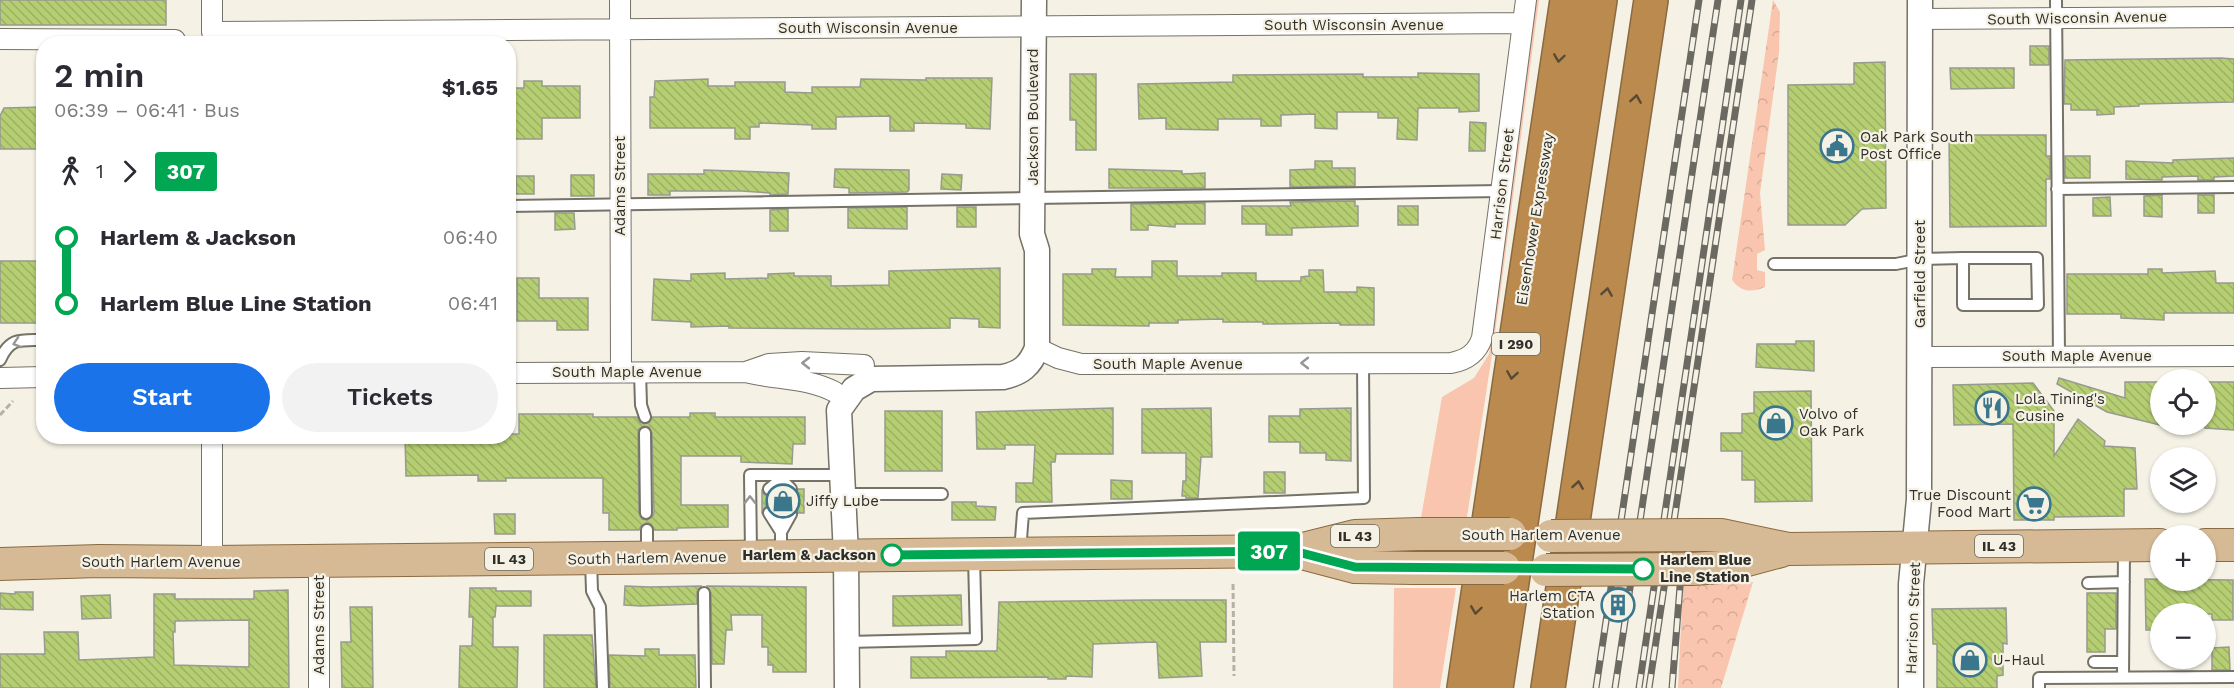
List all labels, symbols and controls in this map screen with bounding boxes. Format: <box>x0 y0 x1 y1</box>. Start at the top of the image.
street label: South Wisconsin Avenue <box>1987 7 2167 29</box>
street label: South Wisconsin Avenue <box>1264 16 1444 34</box>
street label: South Wisconsin Avenue <box>778 19 958 37</box>
street label: Jackson Boulevard <box>1024 48 1042 186</box>
one-way arrow <box>1554 53 1566 63</box>
text: 2 min <box>54 56 145 95</box>
text: $1.65 <box>442 75 498 100</box>
one-way arrow <box>1630 94 1642 104</box>
text: 06:39 – 06:41 · Bus <box>54 98 240 122</box>
street label: Harrison Street <box>1486 127 1518 241</box>
public building icon: Oak Park South Post Office <box>1819 128 1855 164</box>
place label: Oak Park South Post Office <box>1860 128 1974 163</box>
street label: Eisenhower Expressway <box>1512 131 1558 307</box>
street label: Adams Street <box>611 135 629 236</box>
icon: walk <box>54 155 87 188</box>
icon: forward <box>113 155 146 188</box>
text: 1 <box>96 159 104 183</box>
text: 307 <box>167 159 205 184</box>
street label: Garfield Street <box>1911 219 1929 328</box>
text: Harlem & Jackson <box>100 225 296 250</box>
text: 06:40 <box>443 225 498 249</box>
one-way arrow <box>1601 287 1613 296</box>
text: Harlem Blue Line Station <box>100 291 372 316</box>
text: 06:41 <box>448 291 498 315</box>
road number: I 290 <box>1492 333 1540 355</box>
one-way arrow <box>13 336 23 348</box>
street label: South Maple Avenue <box>2002 347 2152 365</box>
street label: South Maple Avenue <box>1093 355 1243 373</box>
one-way arrow <box>801 357 810 369</box>
one-way arrow <box>1300 357 1309 369</box>
button: Start <box>54 363 270 432</box>
button: Tickets <box>282 363 498 432</box>
street label: South Maple Avenue <box>552 363 702 381</box>
map controls <box>2150 369 2216 669</box>
button: locate <box>2150 369 2216 435</box>
one-way arrow <box>1506 371 1518 380</box>
restaurant icon: Lola Tining's Cusine <box>1974 390 2010 426</box>
place label: Lola Tining's Cusine <box>2015 390 2105 425</box>
shop icon: Volvo of Oak Park <box>1758 405 1794 441</box>
place label: Volvo of Oak Park <box>1799 405 1865 440</box>
button: layers <box>2150 447 2216 513</box>
one-way arrow <box>1572 480 1584 489</box>
shop icon: Jiffy Lube <box>765 483 801 519</box>
place label: True Discount Food Mart <box>1909 486 2012 521</box>
supermarket icon: True Discount Food Mart <box>2016 486 2052 522</box>
place label: Jiffy Lube <box>806 492 879 510</box>
one-way arrow <box>744 496 756 505</box>
road number: IL 43 <box>1331 525 1379 547</box>
button: + <box>2150 525 2216 591</box>
street label: South Harlem Avenue <box>1461 526 1621 544</box>
line badge: 307 <box>1234 532 1304 570</box>
road number: IL 43 <box>1975 535 2023 557</box>
text: 307 <box>1250 539 1288 564</box>
marker: Harlem & Jackson <box>881 544 903 566</box>
place label: Harlem & Jackson <box>742 546 876 564</box>
road number: IL 43 <box>485 548 533 570</box>
street label: South Harlem Avenue <box>567 548 727 568</box>
place label: Harlem Blue Line Station <box>1660 551 1752 586</box>
street label: South Harlem Avenue <box>81 553 241 571</box>
marker: Harlem Blue Line Station <box>1632 558 1654 580</box>
street label: Harrison Street <box>1902 561 1924 674</box>
street label: Adams Street <box>310 574 328 675</box>
place label: Harlem CTA Station <box>1509 587 1595 622</box>
building icon: Harlem CTA Station <box>1600 587 1636 623</box>
button: − <box>2150 603 2216 669</box>
one-way arrow <box>1470 605 1482 614</box>
shop icon: U-Haul <box>1952 642 1988 678</box>
place label: U-Haul <box>1993 651 2045 669</box>

